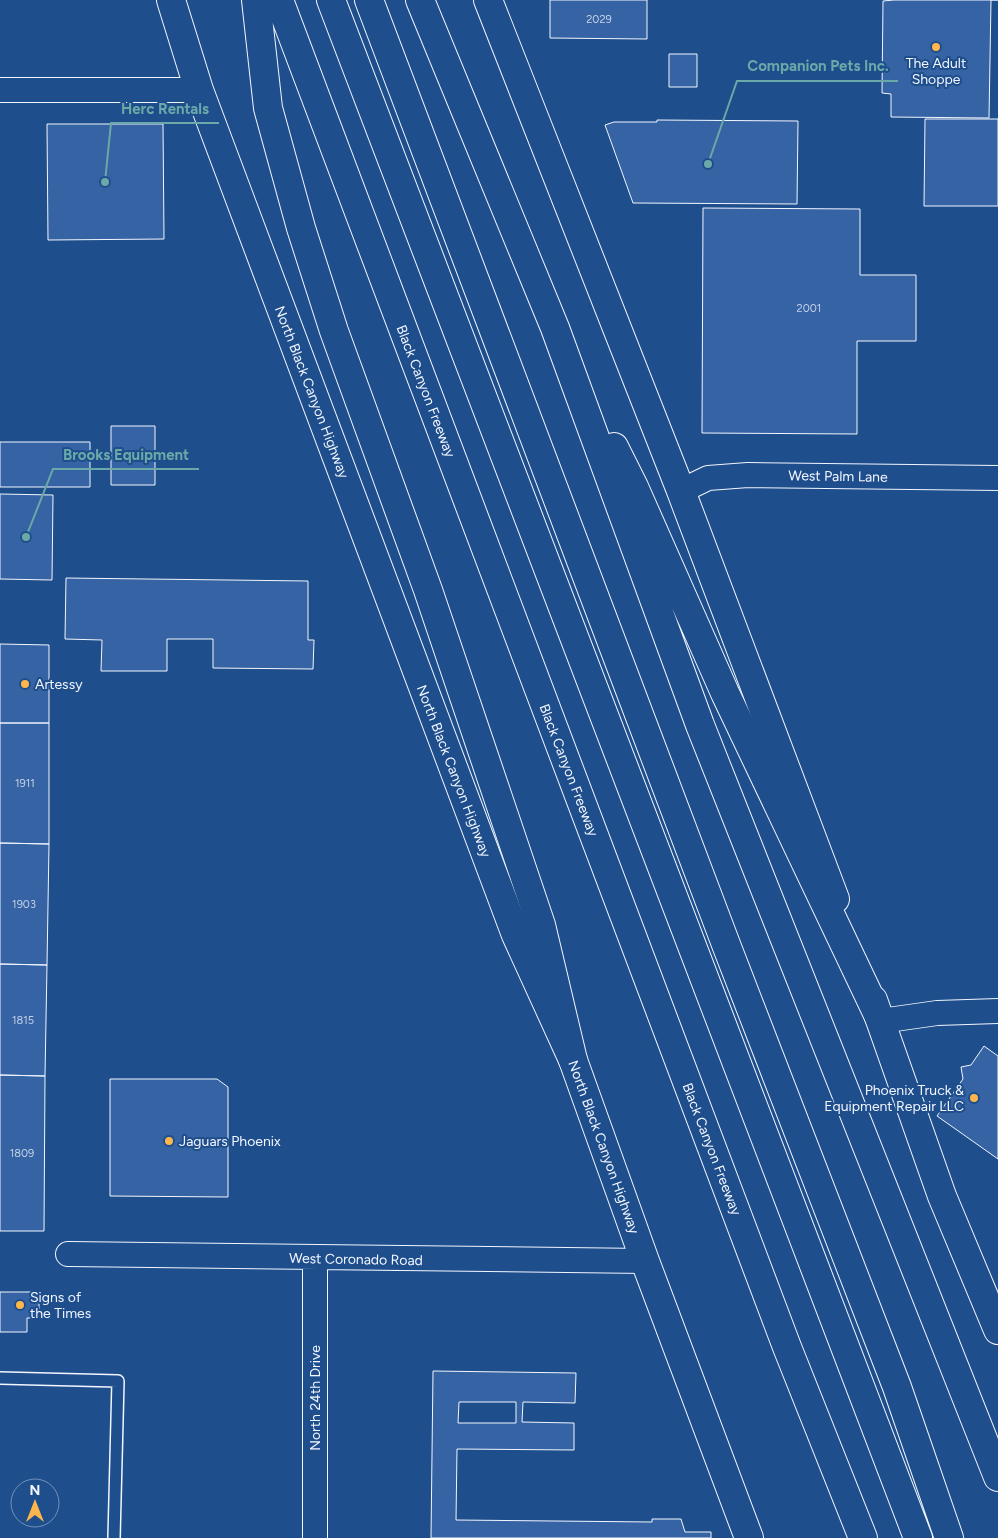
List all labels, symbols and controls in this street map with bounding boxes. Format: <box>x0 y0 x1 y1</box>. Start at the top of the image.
house number: 2029 <box>586 13 612 26</box>
marker: The Adult Shoppe <box>930 41 942 53</box>
callout: Companion Pets Inc. <box>737 51 898 81</box>
place label: The Adult Shoppe <box>906 55 966 88</box>
text: Companion Pets Inc. <box>747 57 889 75</box>
callout: Herc Rentals <box>111 93 219 123</box>
text: Herc Rentals <box>121 100 209 118</box>
house number: 2001 <box>797 302 821 315</box>
street label: North Black Canyon Highway <box>271 304 353 481</box>
street label: Black Canyon Freeway <box>392 322 459 460</box>
callout: Brooks Equipment <box>53 439 199 469</box>
text: Brooks Equipment <box>63 446 189 464</box>
street label: West Palm Lane <box>788 467 888 486</box>
place label: Artessy <box>35 676 83 693</box>
marker: Artessy <box>19 678 31 690</box>
street label: North Black Canyon Highway <box>413 683 495 860</box>
street label: Black Canyon Freeway <box>535 701 602 839</box>
house number: 1911 <box>15 777 35 790</box>
house number: 1903 <box>12 898 36 911</box>
house number: 1815 <box>12 1014 34 1027</box>
street label: North Black Canyon Highway <box>564 1058 643 1237</box>
street label: Black Canyon Freeway <box>678 1080 745 1218</box>
place label: Phoenix Truck & Equipment Repair LLC <box>824 1082 964 1115</box>
marker: Phoenix Truck & Equipment Repair LLC <box>968 1092 980 1104</box>
place label: Jaguars Phoenix <box>179 1133 281 1150</box>
marker: Jaguars Phoenix <box>163 1135 175 1147</box>
house number: 1809 <box>10 1147 34 1160</box>
street label: West Coronado Road <box>289 1250 423 1269</box>
place label: Signs of the Times <box>30 1289 91 1322</box>
marker: Signs of the Times <box>14 1299 26 1311</box>
street label: North 24th Drive <box>307 1345 324 1451</box>
north arrow <box>10 1478 60 1528</box>
text: N <box>30 1482 40 1499</box>

